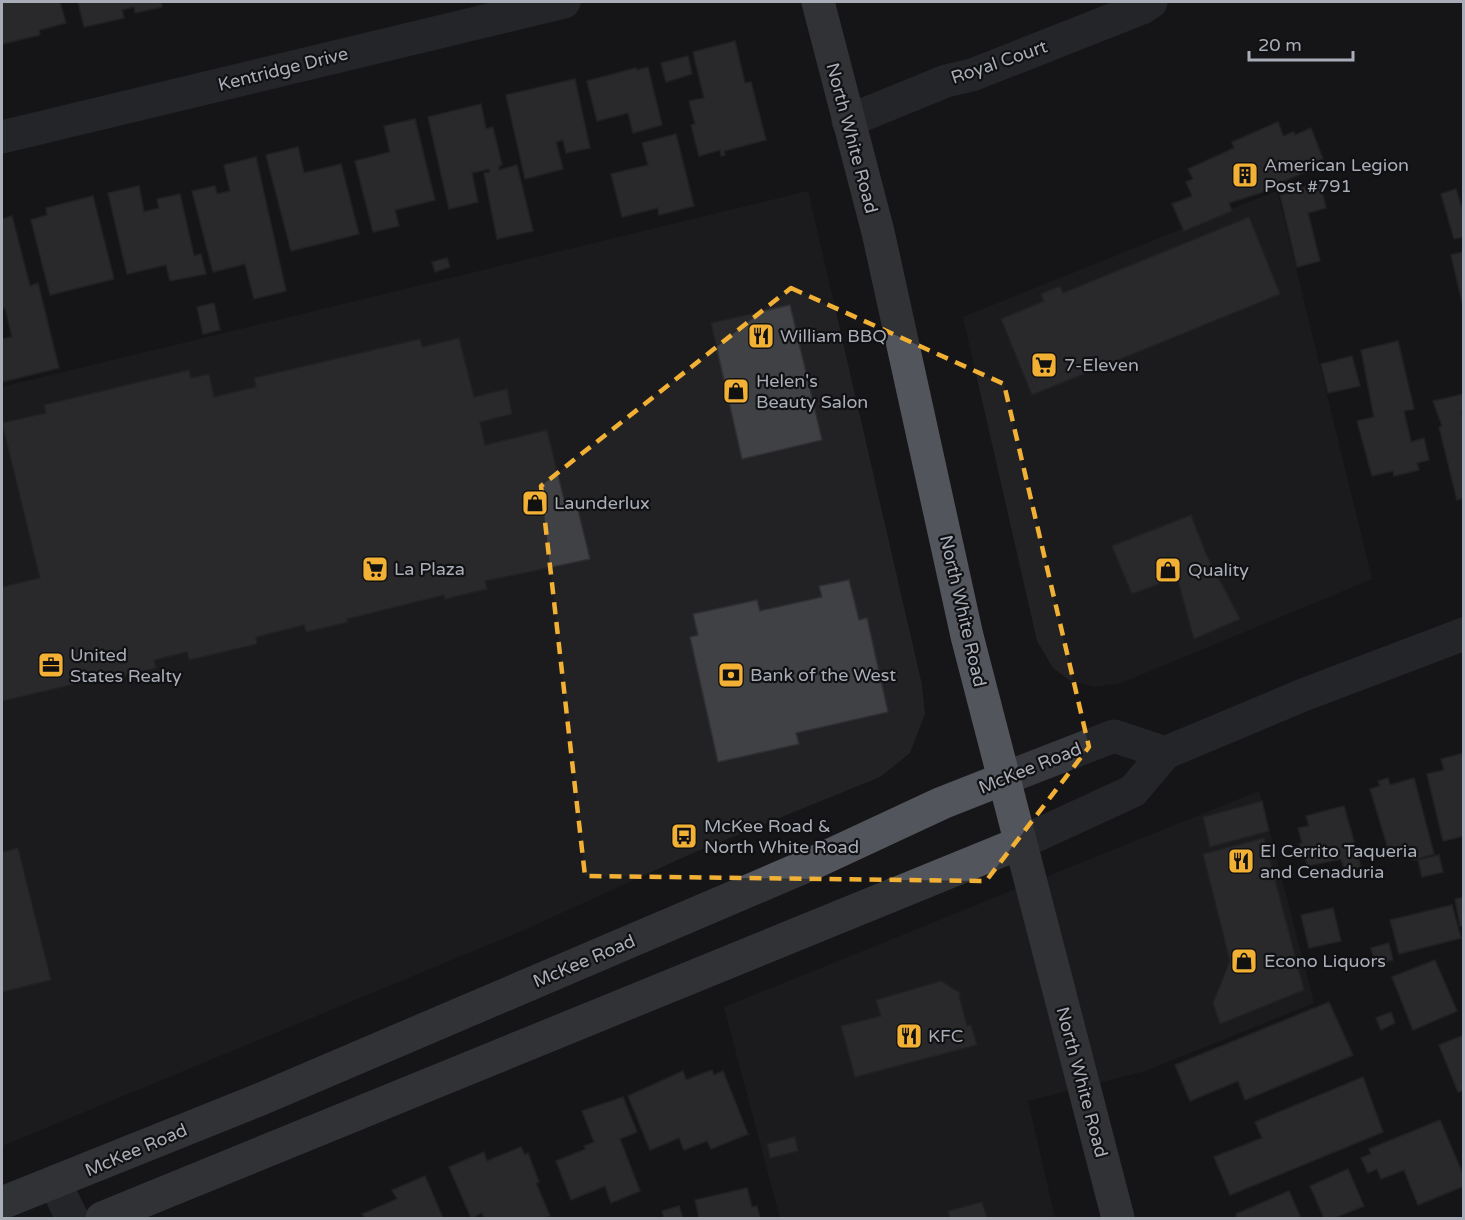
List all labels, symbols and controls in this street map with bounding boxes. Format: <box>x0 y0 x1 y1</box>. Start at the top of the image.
scale bar <box>1249 24 1352 62</box>
text: 20 m <box>1258 34 1302 56</box>
street label: Royal Court <box>948 35 1050 89</box>
street label: Kentridge Drive <box>216 42 350 96</box>
street label: North White Road <box>821 60 883 216</box>
place label: American Legion Post #791 <box>1264 154 1409 197</box>
building icon: American Legion Post #791 <box>1230 160 1260 190</box>
restaurant icon: William BBQ <box>746 321 776 351</box>
place label: William BBQ <box>780 325 887 347</box>
supermarket icon: 7-Eleven <box>1029 350 1059 380</box>
place label: 7-Eleven <box>1064 354 1139 376</box>
place label: Helen's Beauty Salon <box>756 370 868 413</box>
shop icon: Helen's Beauty Salon <box>721 376 751 406</box>
shop icon: Launderlux <box>520 488 550 518</box>
place label: Launderlux <box>554 492 650 514</box>
street label: North White Road <box>935 533 991 689</box>
supermarket icon: La Plaza <box>360 554 390 584</box>
shop icon: Quality <box>1153 555 1183 585</box>
place label: La Plaza <box>394 558 465 580</box>
place label: Quality <box>1188 559 1249 581</box>
place label: United States Realty <box>70 644 182 687</box>
office icon: United States Realty <box>36 650 66 680</box>
bank icon: Bank of the West <box>716 660 746 690</box>
place label: Bank of the West <box>750 664 896 686</box>
street label: McKee Road <box>975 737 1085 799</box>
place label: McKee Road & North White Road <box>704 815 859 858</box>
bus stop icon: McKee Road & North White Road <box>669 821 699 851</box>
place label: El Cerrito Taqueria and Cenaduria <box>1260 840 1417 883</box>
restaurant icon: El Cerrito Taqueria and Cenaduria <box>1226 846 1256 876</box>
street label: McKee Road <box>529 930 639 992</box>
shop icon: Econo Liquors <box>1229 946 1259 976</box>
place label: Econo Liquors <box>1264 950 1386 972</box>
street label: North White Road <box>1051 1004 1113 1160</box>
restaurant icon: KFC <box>894 1021 924 1051</box>
place label: KFC <box>928 1025 963 1047</box>
street label: McKee Road <box>81 1119 191 1181</box>

